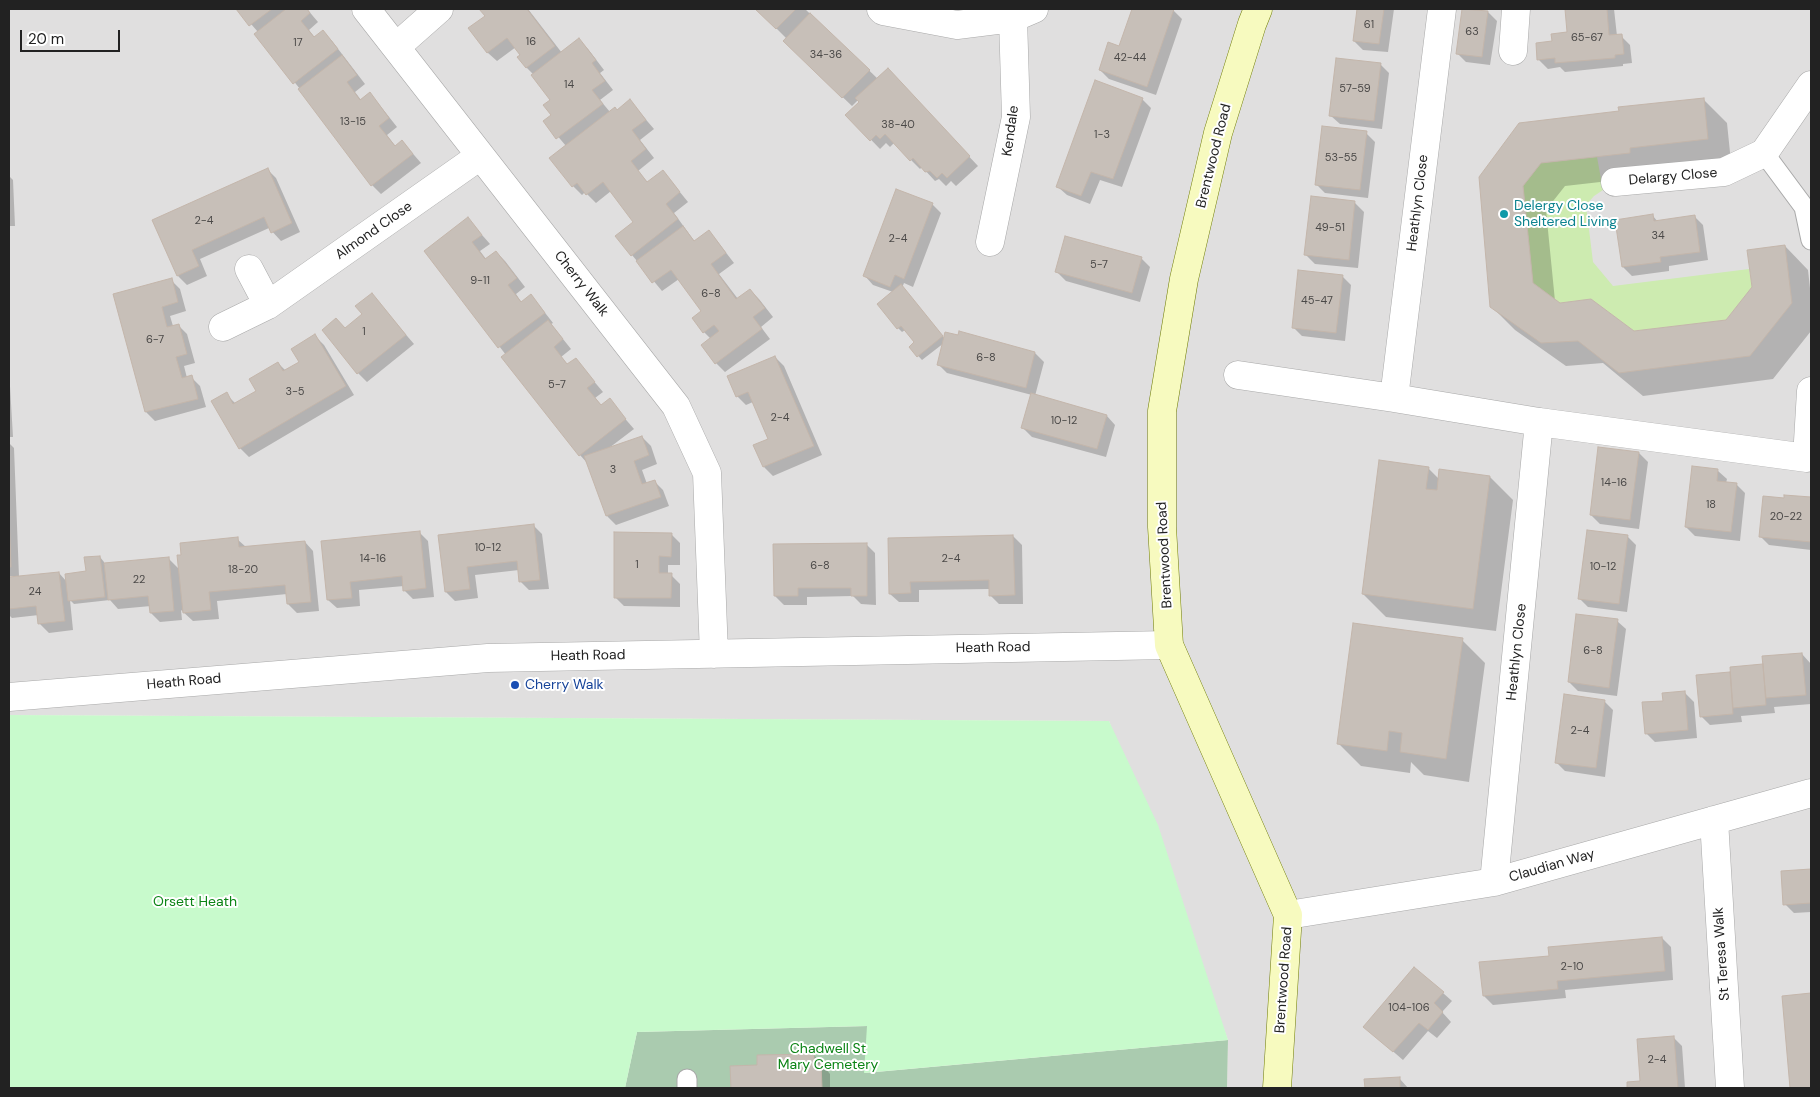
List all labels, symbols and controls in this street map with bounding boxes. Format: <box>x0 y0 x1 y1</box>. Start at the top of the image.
house number: 61 <box>1364 18 1374 32</box>
scale bar <box>22 20 122 52</box>
house number: 63 <box>1465 25 1479 39</box>
text: 20 m <box>28 29 64 49</box>
house number: 65-67 <box>1571 31 1603 45</box>
house number: 16 <box>526 35 536 49</box>
house number: 17 <box>293 36 303 50</box>
house number: 34-36 <box>810 48 842 62</box>
house number: 42-44 <box>1114 51 1146 65</box>
house number: 14 <box>564 78 574 92</box>
house number: 57-59 <box>1339 82 1371 96</box>
street label: Brentwood Road <box>1193 102 1235 210</box>
street label: Kendale <box>999 104 1023 158</box>
house number: 13-15 <box>340 115 366 129</box>
house number: 38-40 <box>881 118 915 132</box>
house number: 1-3 <box>1094 128 1110 142</box>
house number: 53-55 <box>1325 151 1357 165</box>
street label: Heathlyn Close <box>1404 154 1432 252</box>
street label: Delargy Close <box>1628 165 1718 189</box>
street label: Almond Close <box>332 198 416 264</box>
place label: Delergy Close Sheltered Living <box>1514 198 1617 230</box>
marker: Delergy Close Sheltered Living <box>1498 208 1510 220</box>
house number: 2-4 <box>195 214 213 228</box>
house number: 49-51 <box>1315 221 1345 235</box>
house number: 34 <box>1651 229 1665 243</box>
house number: 2-4 <box>889 232 907 246</box>
street label: Cherry Walk <box>550 248 612 320</box>
house number: 5-7 <box>1090 258 1108 272</box>
house number: 9-11 <box>470 274 490 288</box>
house number: 6-8 <box>701 287 721 301</box>
house number: 45-47 <box>1301 294 1333 308</box>
house number: 1 <box>362 325 366 339</box>
house number: 6-7 <box>146 333 164 347</box>
house number: 6-8 <box>976 351 996 365</box>
house number: 5-7 <box>548 378 566 392</box>
house number: 3-5 <box>285 385 305 399</box>
house number: 2-4 <box>771 411 789 425</box>
house number: 10-12 <box>1051 414 1077 428</box>
house number: 3 <box>610 463 616 477</box>
house number: 14-16 <box>1601 476 1627 490</box>
house number: 18 <box>1706 498 1716 512</box>
street label: Brentwood Road <box>1154 501 1176 609</box>
house number: 20-22 <box>1770 510 1802 524</box>
house number: 10-12 <box>475 541 501 555</box>
house number: 14-16 <box>360 552 386 566</box>
house number: 2-4 <box>942 552 960 566</box>
house number: 1 <box>635 558 639 572</box>
house number: 6-8 <box>810 559 830 573</box>
house number: 10-12 <box>1590 560 1616 574</box>
house number: 18-20 <box>228 563 258 577</box>
house number: 22 <box>133 573 145 587</box>
house number: 24 <box>29 585 41 599</box>
street label: Heathlyn Close <box>1504 603 1530 701</box>
street label: Heath Road <box>955 639 1031 657</box>
house number: 6-8 <box>1583 644 1603 658</box>
street label: Heath Road <box>550 647 626 665</box>
street label: Heath Road <box>146 670 222 694</box>
place label: Cherry Walk <box>525 677 604 693</box>
marker: Cherry Walk <box>509 679 521 691</box>
house number: 2-4 <box>1571 724 1589 738</box>
street label: Claudian Way <box>1507 846 1597 886</box>
park label: Orsett Heath <box>153 894 237 910</box>
street label: St Teresa Walk <box>1710 907 1734 1001</box>
street label: Brentwood Road <box>1272 926 1296 1034</box>
house number: 2-10 <box>1560 960 1584 974</box>
house number: 104-106 <box>1388 1001 1430 1015</box>
park label: Chadwell St Mary Cemetery <box>778 1041 878 1074</box>
house number: 2-4 <box>1648 1053 1666 1067</box>

